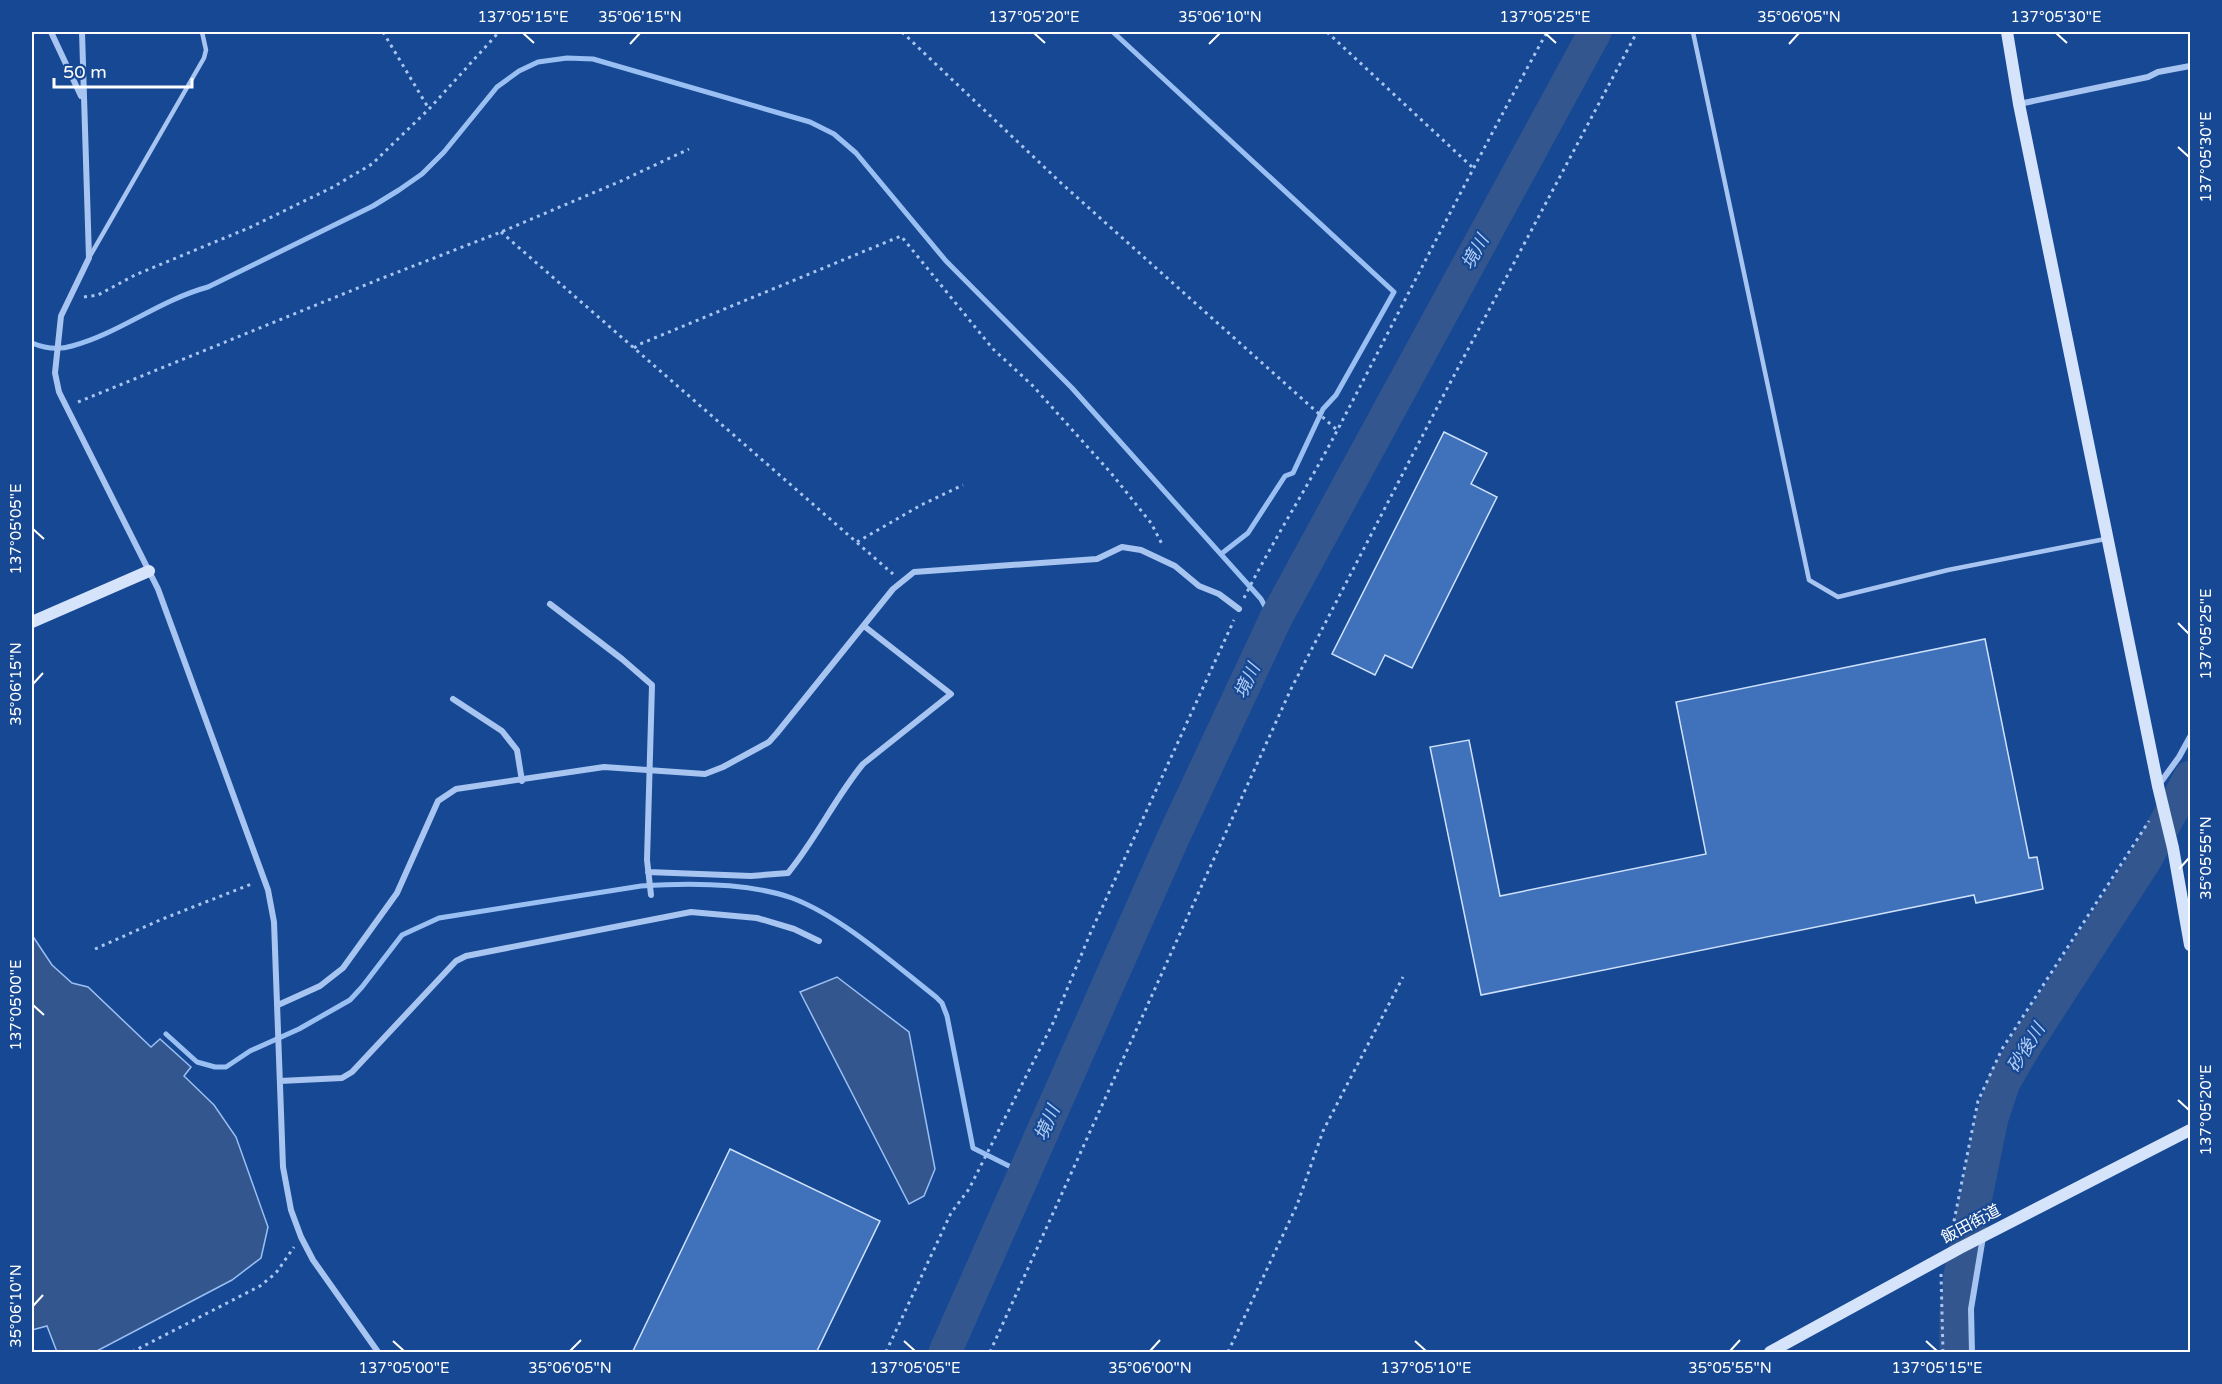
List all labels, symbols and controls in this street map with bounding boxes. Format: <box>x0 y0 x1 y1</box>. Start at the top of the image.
text: 137°05'15"E <box>478 8 568 26</box>
text: 35°06'15"N <box>598 8 682 26</box>
text: 137°05'20"E <box>989 8 1079 26</box>
text: 35°06'10"N <box>1178 8 1262 26</box>
text: 137°05'25"E <box>1500 8 1590 26</box>
text: 35°06'05"N <box>1757 8 1841 26</box>
text: 137°05'30"E <box>2011 8 2101 26</box>
scale bar <box>54 51 192 89</box>
text: 50 m <box>63 61 107 83</box>
text: 137°05'30"E <box>2197 112 2215 202</box>
water label: 境川 <box>1457 229 1494 273</box>
text: 137°05'05"E <box>7 484 25 574</box>
text: 137°05'25"E <box>2197 589 2215 679</box>
text: 35°06'15"N <box>7 642 25 726</box>
water label: 境川 <box>1229 658 1265 702</box>
text: 35°05'55"N <box>2197 816 2215 900</box>
text: 137°05'00"E <box>7 960 25 1050</box>
water label: 砂後川 <box>2002 1018 2051 1077</box>
text: 137°05'20"E <box>2197 1065 2215 1155</box>
water label: 境川 <box>1030 1100 1065 1144</box>
street label: 飯田街道 <box>1938 1200 2004 1248</box>
text: 35°06'10"N <box>7 1264 25 1348</box>
text: 137°05'00"E <box>359 1359 449 1377</box>
text: 35°06'05"N <box>528 1359 612 1377</box>
text: 137°05'05"E <box>870 1359 960 1377</box>
text: 35°06'00"N <box>1108 1359 1192 1377</box>
text: 137°05'10"E <box>1381 1359 1471 1377</box>
text: 35°05'55"N <box>1688 1359 1772 1377</box>
text: 137°05'15"E <box>1892 1359 1982 1377</box>

